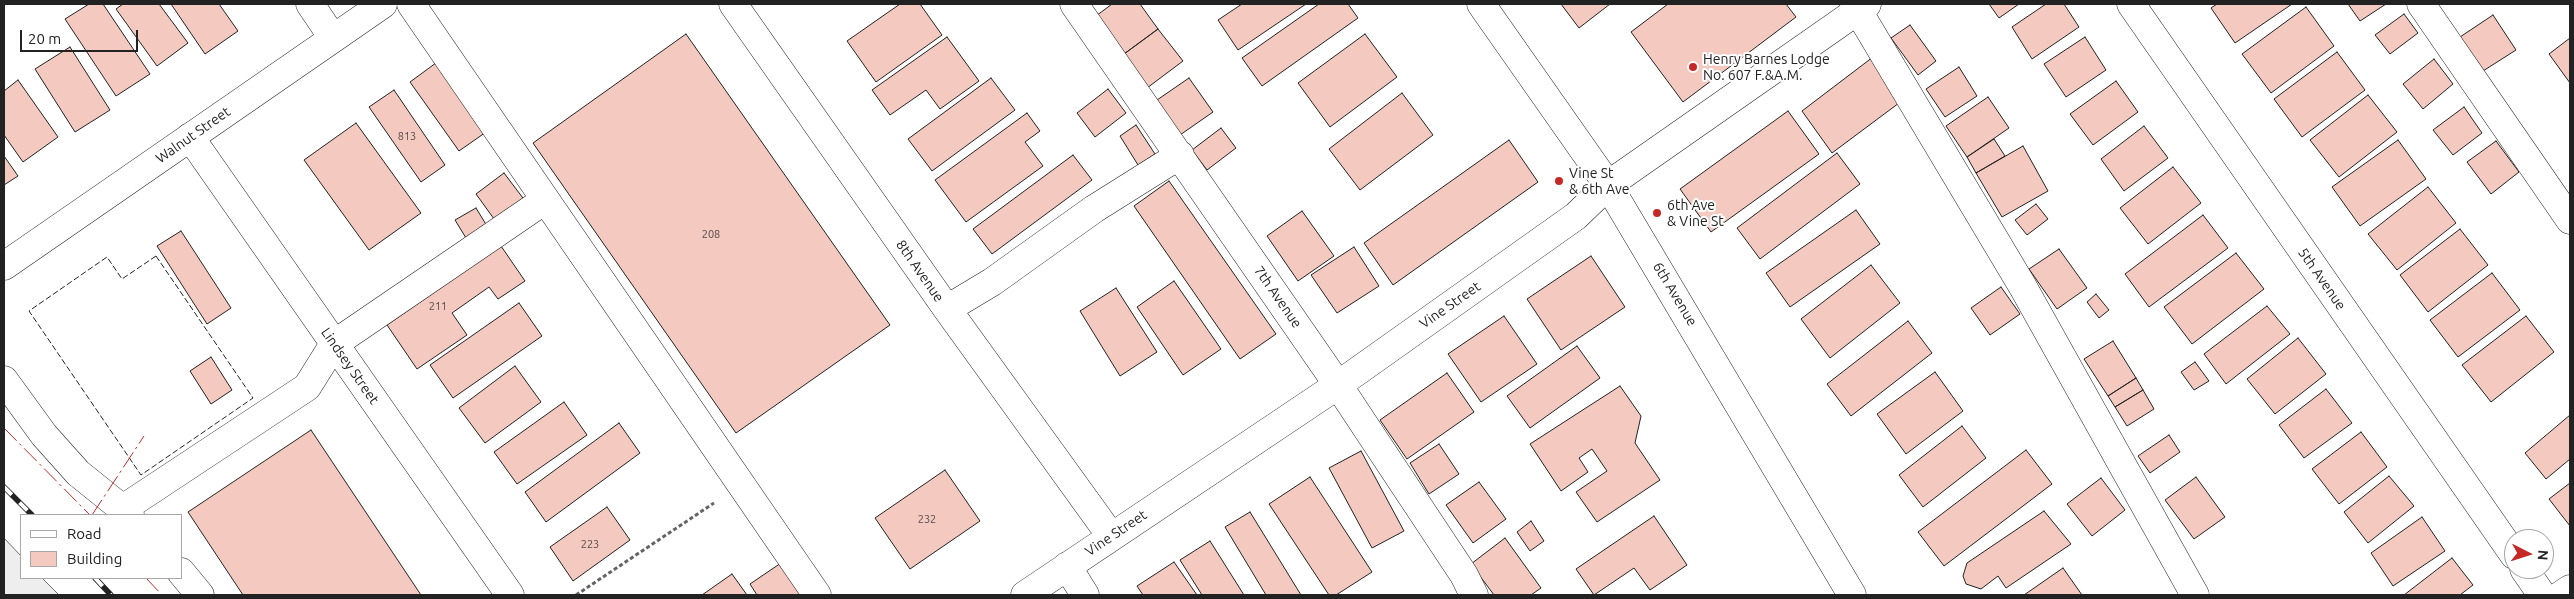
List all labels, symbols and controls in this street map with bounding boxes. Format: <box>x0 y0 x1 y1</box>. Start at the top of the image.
scale bar <box>22 20 140 52</box>
text: 20 m <box>28 30 61 47</box>
place label: Henry Barnes Lodge No. 607 F.&A.M. <box>1703 51 1830 84</box>
marker: Henry Barnes Lodge No. 607 F.&A.M. <box>1687 61 1699 73</box>
street label: Walnut Street <box>152 103 234 167</box>
house number: 813 <box>398 129 416 143</box>
place label: Vine St & 6th Ave <box>1569 165 1629 198</box>
marker: Vine St & 6th Ave <box>1553 175 1565 187</box>
place label: 6th Ave & Vine St <box>1667 197 1724 230</box>
marker: 6th Ave & Vine St <box>1651 207 1663 219</box>
house number: 208 <box>702 227 720 241</box>
street label: 8th Avenue <box>893 237 947 305</box>
street label: 5th Avenue <box>2295 245 2349 313</box>
street label: 6th Avenue <box>1649 259 1701 329</box>
street label: 7th Avenue <box>1251 263 1305 331</box>
street label: Vine Street <box>1416 278 1484 332</box>
house number: 211 <box>429 299 447 313</box>
street label: Lindsey Street <box>317 325 383 407</box>
street label: Vine Street <box>1082 506 1150 560</box>
house number: 232 <box>918 512 936 526</box>
legend <box>20 514 182 579</box>
text: Road <box>67 525 102 542</box>
north arrow <box>2504 529 2554 579</box>
house number: 223 <box>581 537 599 551</box>
text: N <box>2535 549 2551 561</box>
text: Building <box>67 550 122 567</box>

